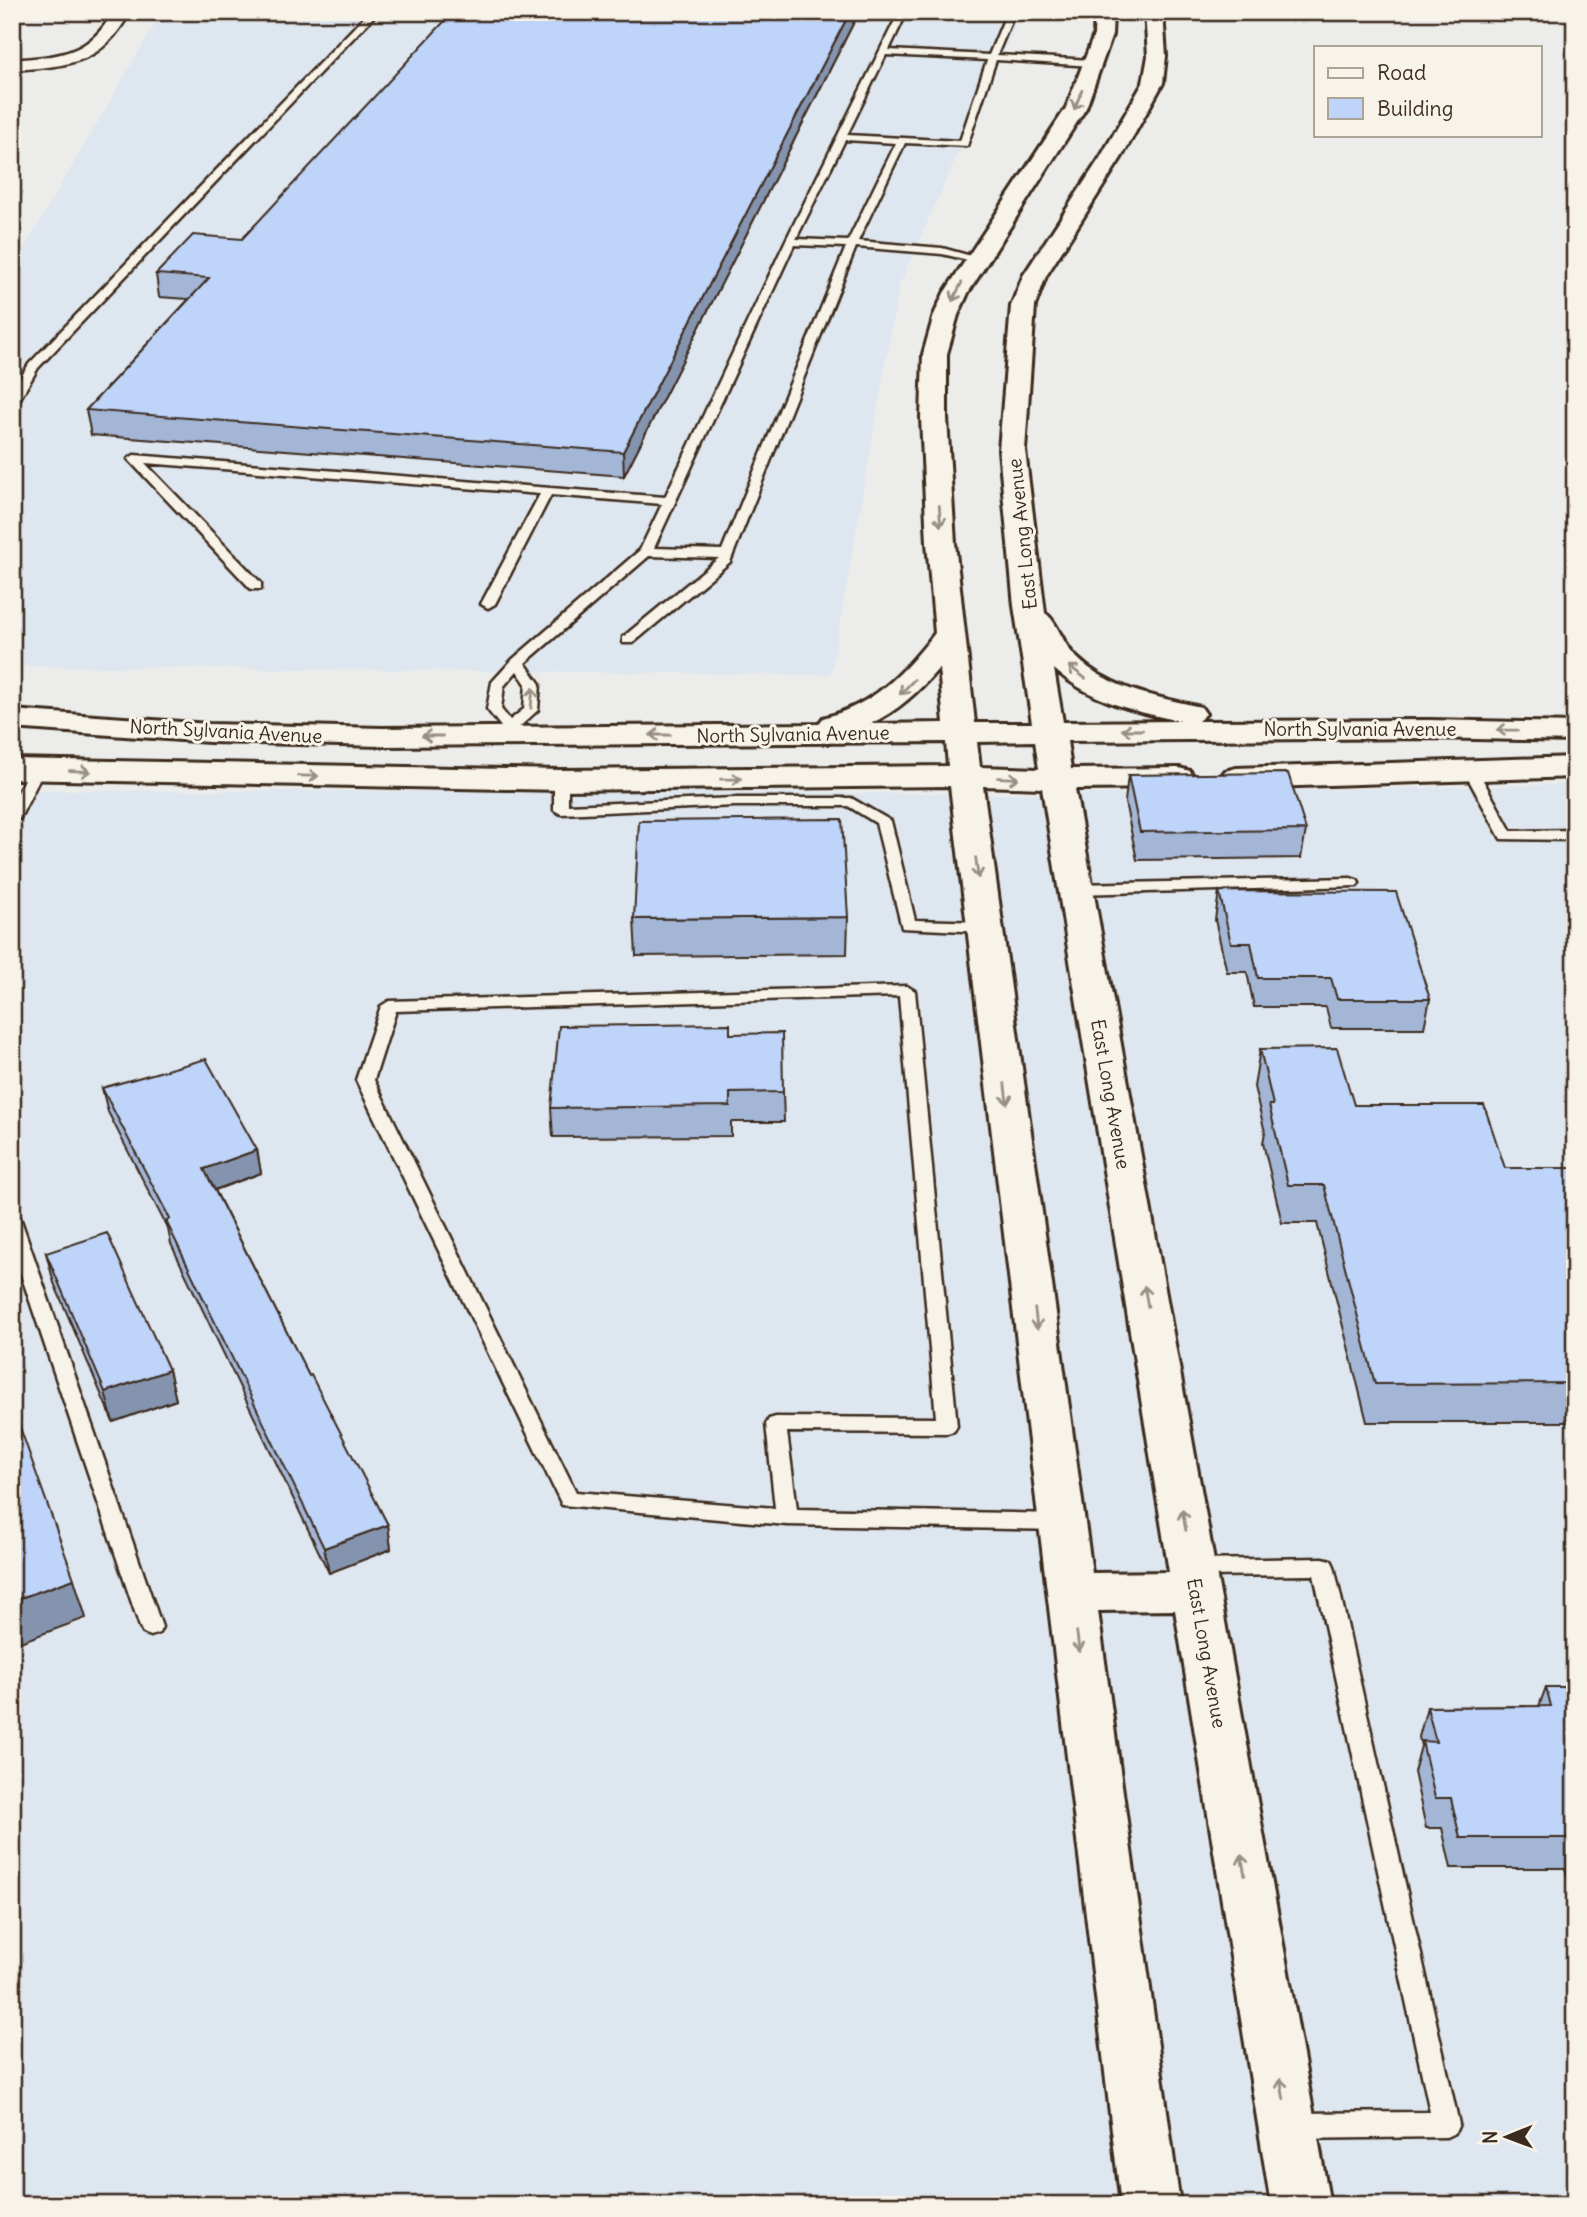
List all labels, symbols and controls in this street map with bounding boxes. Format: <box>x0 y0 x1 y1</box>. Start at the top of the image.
legend <box>1314 46 1542 136</box>
text: Road <box>1377 59 1426 86</box>
one-way arrow <box>1071 89 1084 111</box>
text: Building <box>1377 95 1453 122</box>
one-way arrow <box>950 282 964 302</box>
street label: East Long Avenue <box>1002 457 1042 611</box>
one-way arrow <box>933 504 946 527</box>
one-way arrow <box>1068 664 1087 679</box>
one-way arrow <box>898 678 915 695</box>
one-way arrow <box>526 687 539 710</box>
street label: North Sylvania Avenue <box>129 714 323 748</box>
street label: North Sylvania Avenue <box>1263 717 1457 741</box>
street label: North Sylvania Avenue <box>696 720 890 748</box>
one-way arrow <box>1121 723 1144 737</box>
one-way arrow <box>1495 723 1518 737</box>
one-way arrow <box>648 728 671 742</box>
one-way arrow <box>421 729 444 743</box>
one-way arrow <box>69 765 92 778</box>
one-way arrow <box>296 770 319 783</box>
one-way arrow <box>996 771 1019 784</box>
one-way arrow <box>720 772 743 786</box>
one-way arrow <box>970 856 983 879</box>
street label: East Long Avenue <box>1086 1017 1136 1171</box>
one-way arrow <box>1000 1082 1013 1105</box>
one-way arrow <box>1139 1285 1152 1308</box>
one-way arrow <box>1029 1308 1042 1330</box>
one-way arrow <box>1177 1509 1190 1532</box>
street label: East Long Avenue <box>1182 1576 1232 1730</box>
one-way arrow <box>1071 1630 1084 1653</box>
one-way arrow <box>1236 1854 1249 1877</box>
one-way arrow <box>1275 2078 1288 2101</box>
north arrow <box>1472 2102 1542 2172</box>
text: N <box>1478 2131 1502 2144</box>

